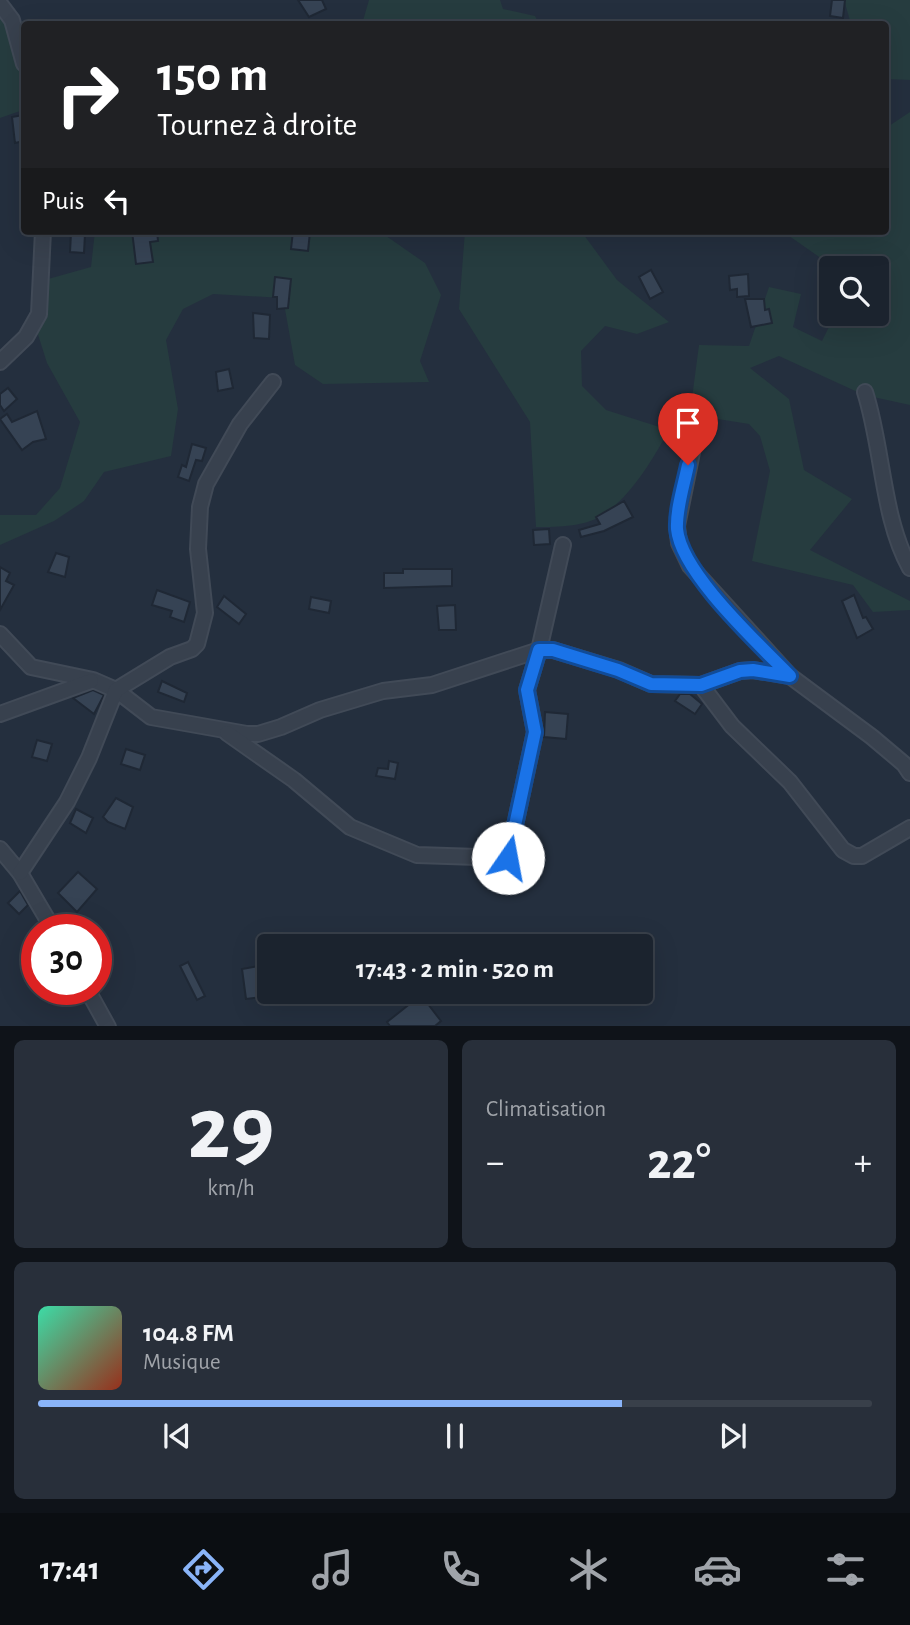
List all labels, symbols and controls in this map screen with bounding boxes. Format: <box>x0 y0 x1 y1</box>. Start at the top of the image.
icon: right <box>42 49 133 140</box>
text: 150 m <box>157 51 268 100</box>
text: Tournez à droite <box>157 109 357 141</box>
icon: left <box>98 182 136 220</box>
text: Puis <box>42 188 84 214</box>
map controls <box>819 256 889 326</box>
button: search <box>819 256 889 326</box>
pin <box>658 393 718 465</box>
icon: arrive <box>669 404 707 442</box>
position arrow <box>471 821 545 895</box>
speed limit sign: 30 <box>21 914 112 1005</box>
text: 17:43 · 2 min · 520 m <box>356 956 554 982</box>
text: 29 <box>188 1084 274 1175</box>
text: Climatisation <box>486 1098 606 1121</box>
text: 22° <box>647 1136 711 1188</box>
text: − <box>486 1144 504 1182</box>
text: + <box>854 1144 872 1182</box>
text: km/h <box>207 1177 255 1200</box>
text: 104.8 FM <box>143 1320 234 1346</box>
text: Musique <box>143 1351 221 1374</box>
icon: previous <box>158 1417 196 1455</box>
icon: pause <box>436 1417 474 1455</box>
icon: next <box>714 1417 752 1455</box>
icon: directions <box>179 1545 228 1594</box>
icon: music <box>308 1545 357 1594</box>
icon: phone <box>436 1545 485 1594</box>
icon: climate <box>564 1545 613 1594</box>
icon: car <box>693 1545 742 1594</box>
icon: filters <box>821 1545 870 1594</box>
text: 17:41 <box>40 1553 100 1585</box>

